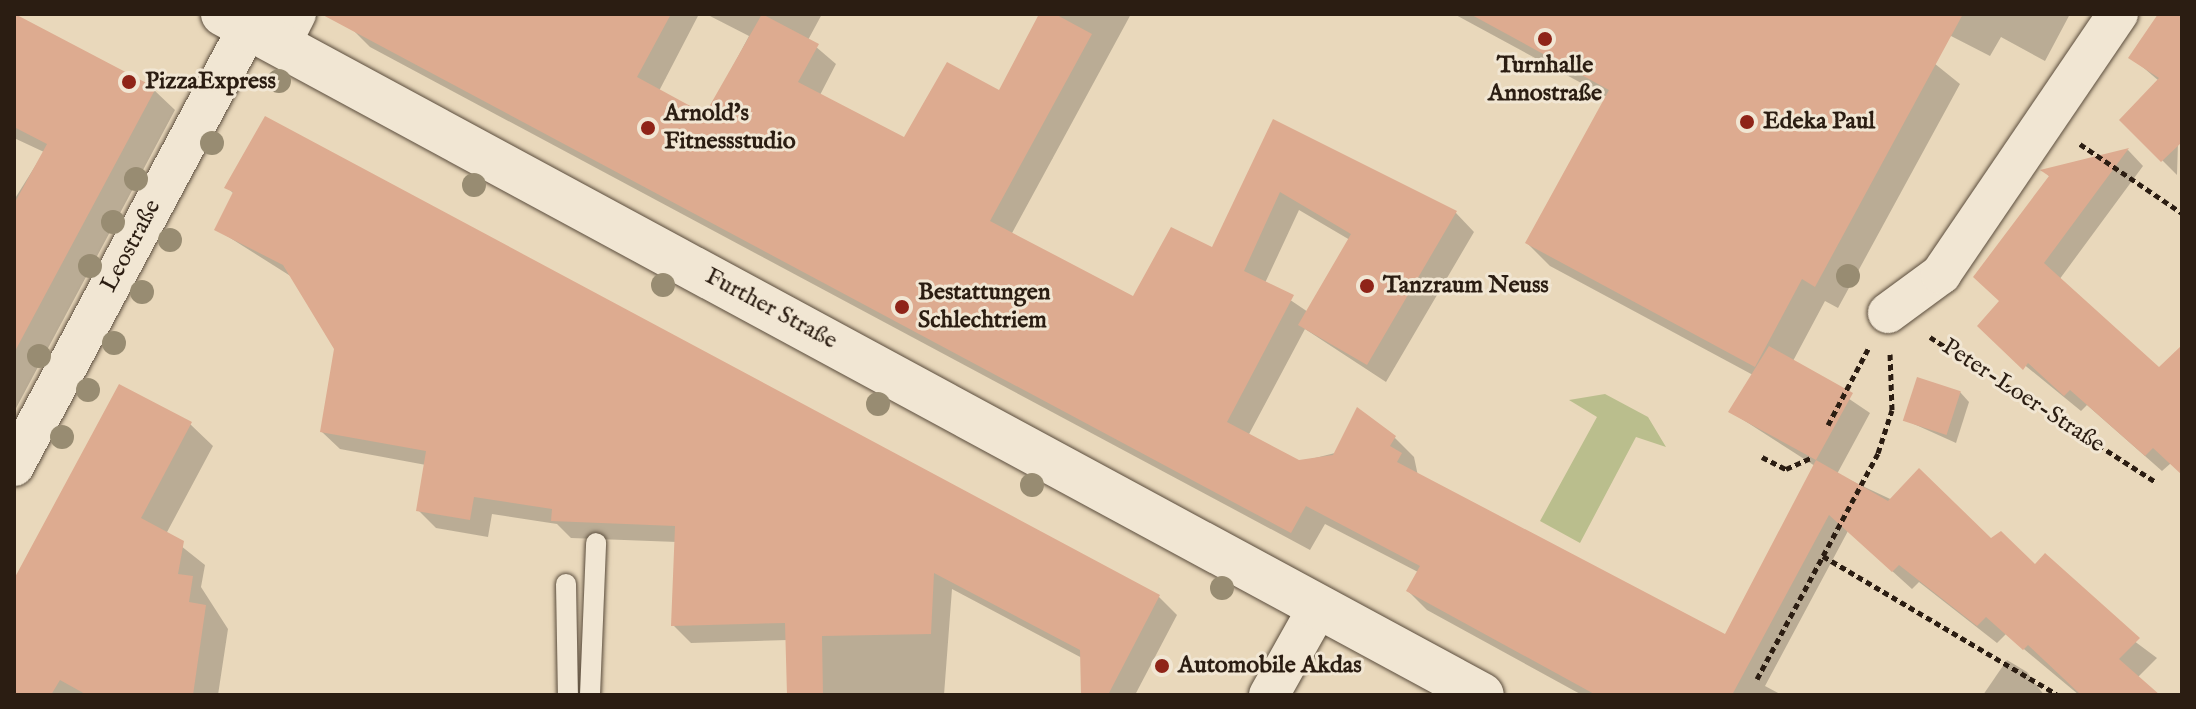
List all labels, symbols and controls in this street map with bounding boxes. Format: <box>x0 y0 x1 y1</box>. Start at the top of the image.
marker: Turnhalle Annostraße <box>1536 30 1554 48</box>
place label: Turnhalle Annostraße <box>1488 52 1602 108</box>
place label: PizzaExpress <box>145 68 276 96</box>
marker: PizzaExpress <box>120 73 138 91</box>
place label: Arnold's Fitnessstudio <box>664 100 796 156</box>
place label: Edeka Paul <box>1763 108 1875 136</box>
marker: Edeka Paul <box>1738 113 1756 131</box>
marker: Arnold's Fitnessstudio <box>639 119 657 137</box>
street label: Leostraße <box>95 195 167 297</box>
street label: Further Straße <box>700 262 842 356</box>
place label: Tanzraum Neuss <box>1383 272 1549 300</box>
marker: Tanzraum Neuss <box>1358 277 1376 295</box>
place label: Bestattungen Schlechtriem <box>918 279 1050 335</box>
marker: Bestattungen Schlechtriem <box>893 298 911 316</box>
street label: Peter-Loer-Straße <box>1936 333 2110 459</box>
place label: Automobile Akdas <box>1178 652 1362 680</box>
marker: Automobile Akdas <box>1153 657 1171 675</box>

